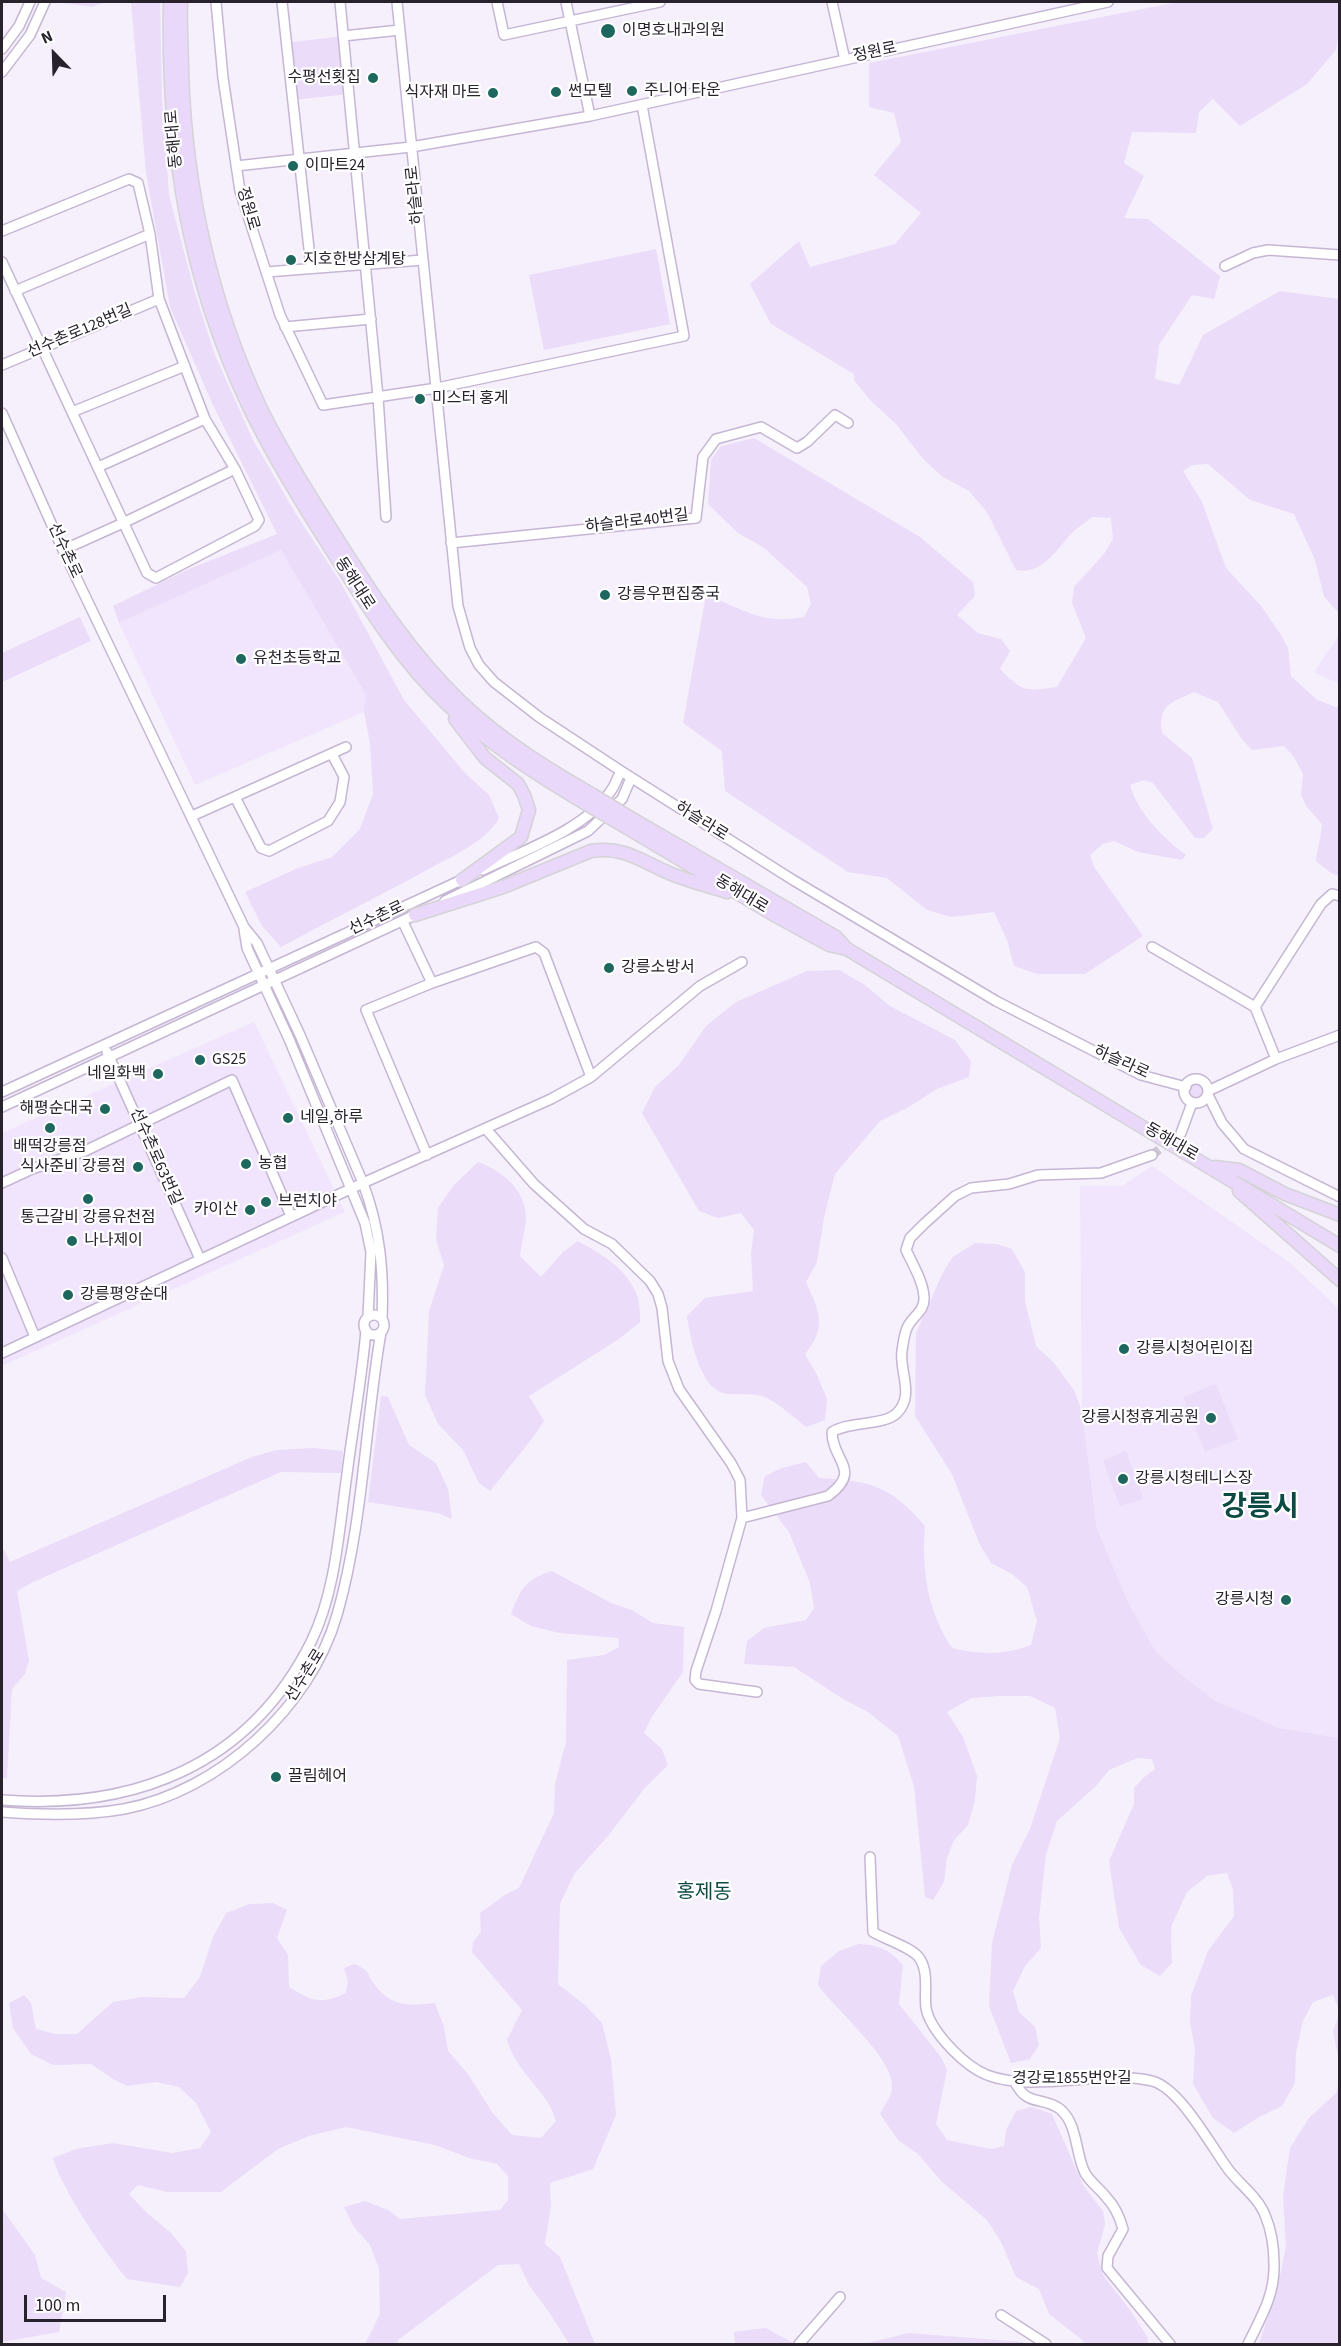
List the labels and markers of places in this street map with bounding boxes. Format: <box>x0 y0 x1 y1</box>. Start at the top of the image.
place label: 이명호내과의원 <box>622 21 725 41</box>
marker: 이명호내과의원 <box>599 22 617 40</box>
place label: 수평선횟집 <box>287 68 361 88</box>
marker: 수평선횟집 <box>366 71 380 85</box>
place label: 주니어 타운 <box>644 81 721 101</box>
place label: 썬모텔 <box>568 82 612 102</box>
place label: 식자재 마트 <box>404 83 481 103</box>
marker: 주니어 타운 <box>625 84 639 98</box>
marker: 썬모텔 <box>549 85 563 99</box>
marker: 식자재 마트 <box>486 86 500 100</box>
place label: 이마트24 <box>305 156 365 176</box>
marker: 이마트24 <box>286 159 300 173</box>
place label: 지호한방삼계탕 <box>303 250 406 270</box>
marker: 지호한방삼계탕 <box>284 253 298 267</box>
place label: 미스터 홍게 <box>432 389 509 409</box>
marker: 미스터 홍게 <box>413 392 427 406</box>
place label: 강릉우편집중국 <box>617 585 720 605</box>
marker: 강릉우편집중국 <box>598 588 612 602</box>
place label: 유천초등학교 <box>253 649 341 669</box>
marker: 유천초등학교 <box>234 652 248 666</box>
place label: 강릉소방서 <box>621 958 695 978</box>
marker: 강릉소방서 <box>602 961 616 975</box>
place label: GS25 <box>212 1050 246 1070</box>
marker: GS25 <box>193 1053 207 1067</box>
place label: 네일화백 <box>87 1064 146 1084</box>
marker: 네일화백 <box>151 1067 165 1081</box>
place label: 해평순대국 <box>19 1099 93 1119</box>
marker: 해평순대국 <box>98 1102 112 1116</box>
place label: 네일,하루 <box>300 1108 363 1128</box>
marker: 네일,하루 <box>281 1111 295 1125</box>
marker: 배떡강릉점 <box>43 1121 57 1135</box>
place label: 배떡강릉점 <box>13 1137 87 1157</box>
place label: 농협 <box>258 1154 287 1174</box>
place label: 식사준비 강릉점 <box>20 1157 126 1177</box>
marker: 농협 <box>239 1157 253 1171</box>
marker: 식사준비 강릉점 <box>131 1160 145 1174</box>
marker: 통근갈비 강릉유천점 <box>81 1192 95 1206</box>
place label: 브런치야 <box>278 1192 337 1212</box>
marker: 브런치야 <box>259 1195 273 1209</box>
place label: 카이산 <box>194 1200 238 1220</box>
marker: 카이산 <box>243 1203 257 1217</box>
place label: 통근갈비 강릉유천점 <box>20 1208 156 1228</box>
place label: 나나제이 <box>84 1231 143 1251</box>
marker: 나나제이 <box>65 1234 79 1248</box>
place label: 강릉평양순대 <box>80 1285 168 1305</box>
marker: 강릉평양순대 <box>61 1288 75 1302</box>
place label: 강릉시청어린이집 <box>1136 1339 1254 1359</box>
marker: 강릉시청어린이집 <box>1117 1342 1131 1356</box>
place label: 강릉시청휴게공원 <box>1081 1408 1199 1428</box>
marker: 강릉시청휴게공원 <box>1204 1411 1218 1425</box>
place label: 강릉시청테니스장 <box>1135 1469 1253 1489</box>
marker: 강릉시청테니스장 <box>1116 1472 1130 1486</box>
place label: 강릉시청 <box>1215 1590 1274 1610</box>
marker: 강릉시청 <box>1279 1593 1293 1607</box>
place label: 끌림헤어 <box>288 1767 347 1787</box>
marker: 끌림헤어 <box>269 1770 283 1784</box>

